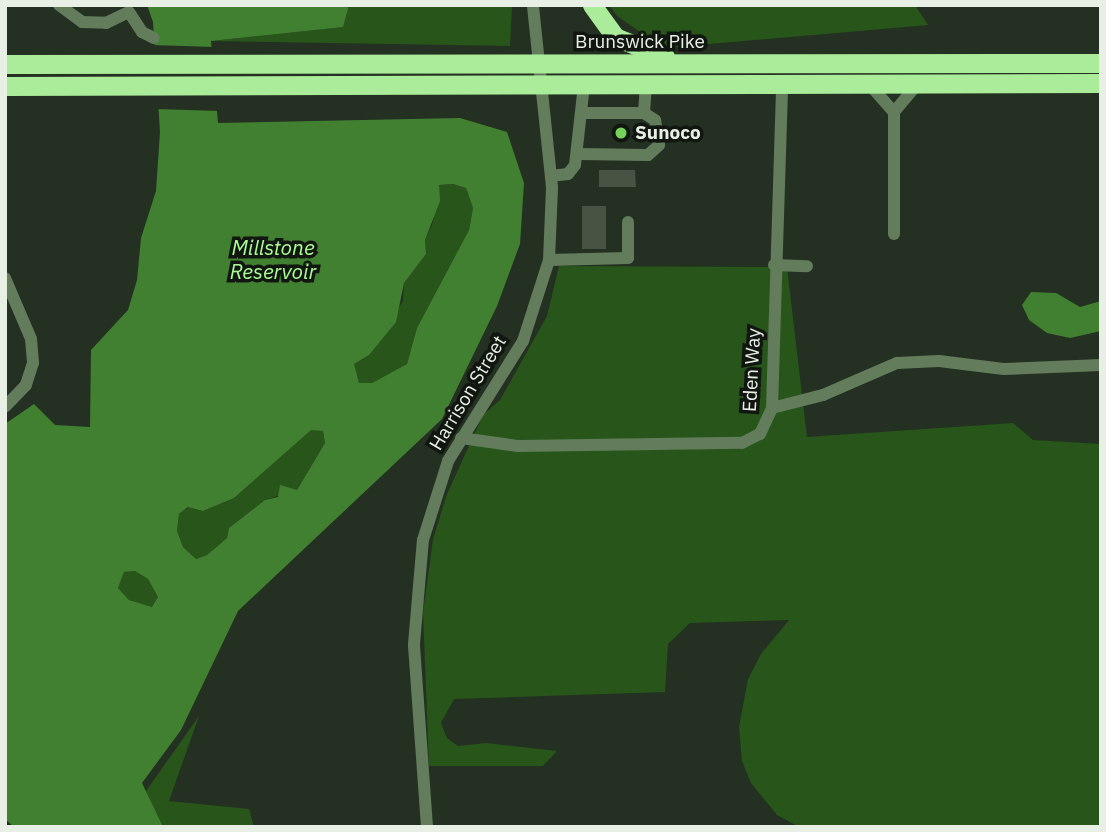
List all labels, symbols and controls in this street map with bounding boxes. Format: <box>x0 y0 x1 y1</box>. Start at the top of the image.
street label: Brunswick Pike <box>575 31 705 53</box>
place label: Sunoco <box>635 122 701 144</box>
marker: Sunoco <box>613 125 629 141</box>
water label: Millstone Reservoir <box>230 234 316 284</box>
street label: Eden Way <box>738 328 766 412</box>
street label: Harrison Street <box>425 332 511 454</box>

